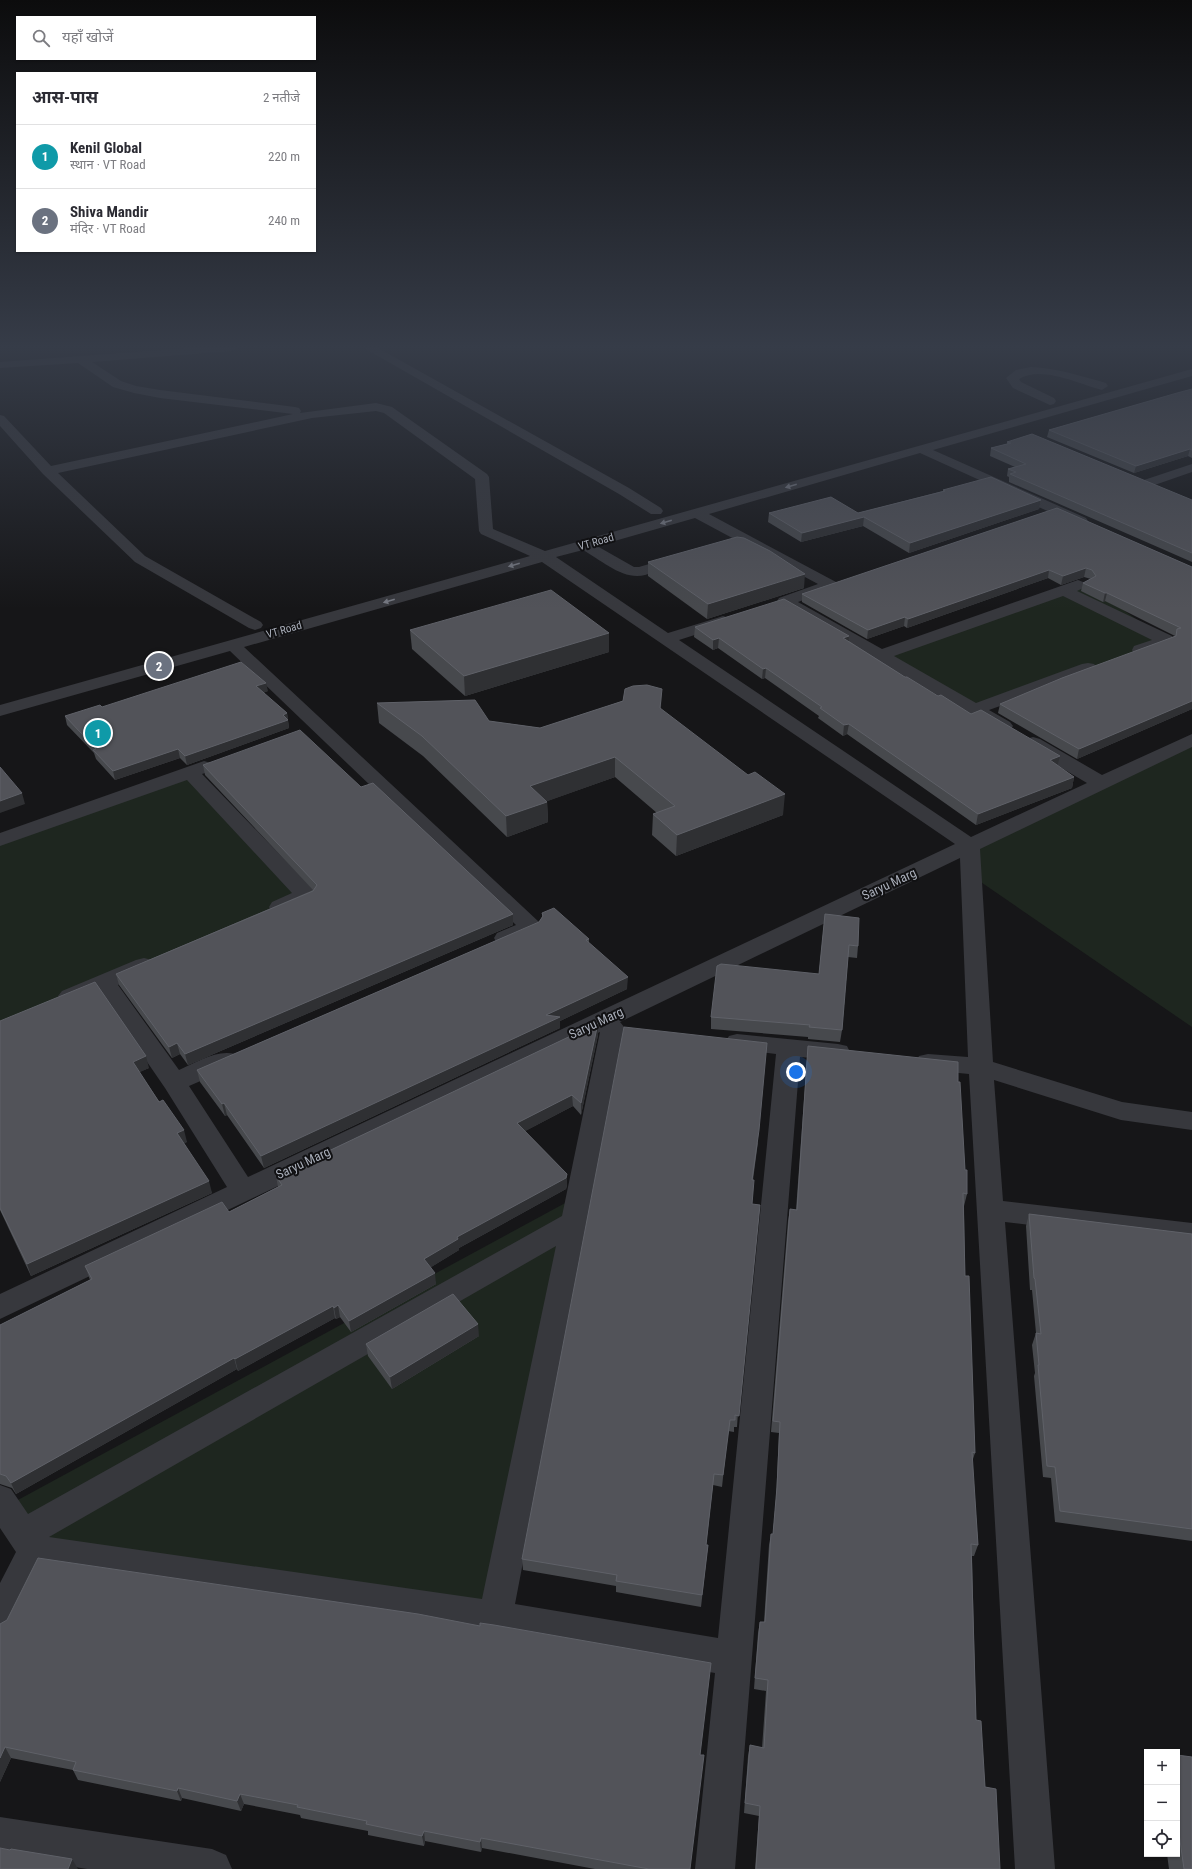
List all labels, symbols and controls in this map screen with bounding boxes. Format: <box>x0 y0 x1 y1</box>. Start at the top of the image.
search box <box>16 16 316 60</box>
icon: search <box>30 27 52 49</box>
text: यहाँ खोजें <box>62 28 113 46</box>
text: आस-पास <box>32 87 98 107</box>
text: 2 नतीजे <box>263 90 300 105</box>
text: Kenil Global <box>70 139 142 157</box>
text: 1 <box>42 149 48 164</box>
text: 220 m <box>268 149 300 164</box>
text: स्थान · VT Road <box>70 157 146 172</box>
text: Shiva Mandir <box>70 203 148 221</box>
text: 2 <box>42 213 48 228</box>
text: 240 m <box>268 213 300 228</box>
text: मंदिर · VT Road <box>70 221 145 236</box>
one-way arrow <box>785 483 797 489</box>
one-way arrow <box>660 519 672 525</box>
street label: VT Road <box>577 531 615 553</box>
one-way arrow <box>508 562 520 568</box>
one-way arrow <box>383 598 395 604</box>
street label: VT Road <box>265 619 303 641</box>
pin: 2 <box>146 651 172 681</box>
pin: 1 <box>85 718 111 748</box>
street label: Saryu Marg <box>860 865 918 903</box>
street label: Saryu Marg <box>567 1004 625 1042</box>
your location <box>786 1062 806 1082</box>
street label: Saryu Marg <box>274 1144 332 1182</box>
map controls <box>1144 1749 1180 1857</box>
button: + <box>1144 1749 1180 1785</box>
button: − <box>1144 1785 1180 1821</box>
button: locate <box>1144 1821 1180 1857</box>

